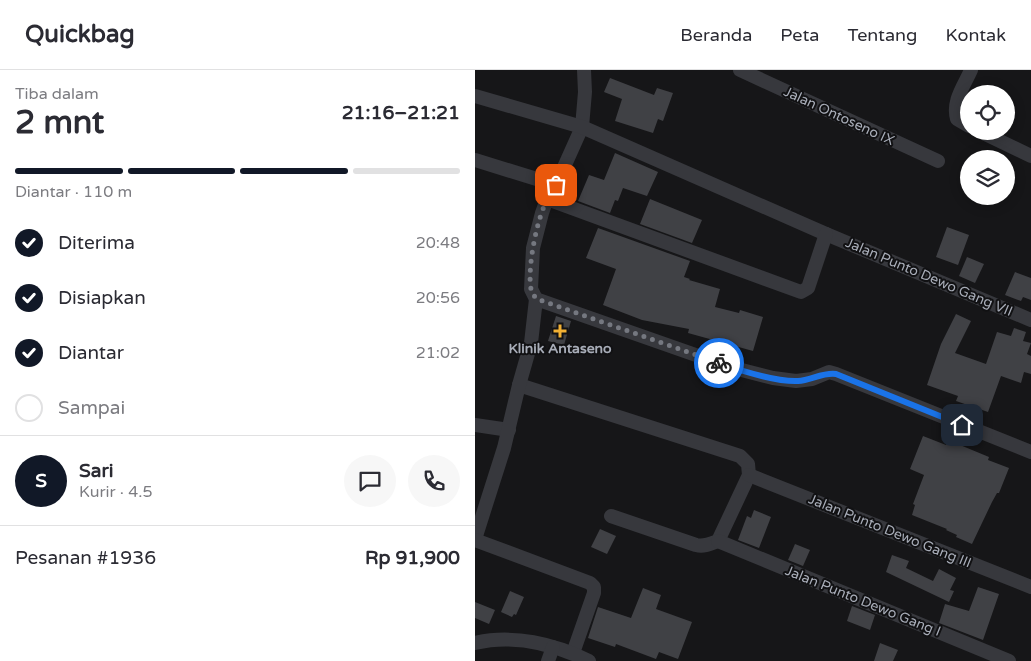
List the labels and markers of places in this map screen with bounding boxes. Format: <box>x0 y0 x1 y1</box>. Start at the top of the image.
pin <box>535 164 577 206</box>
marker: Klinik Antaseno <box>553 324 567 338</box>
place label: Klinik Antaseno <box>508 340 612 357</box>
pin <box>941 404 983 446</box>

